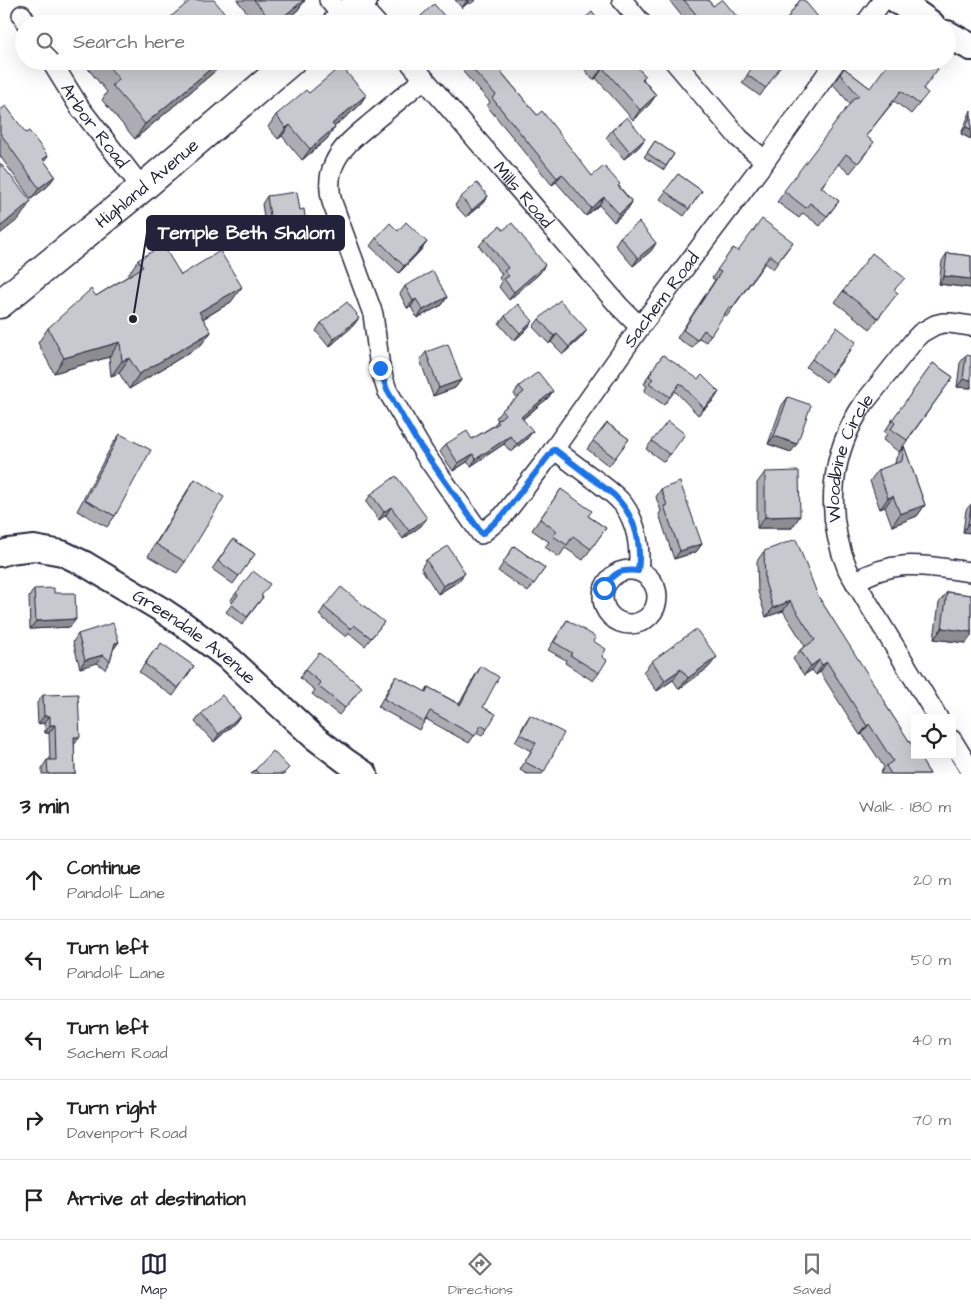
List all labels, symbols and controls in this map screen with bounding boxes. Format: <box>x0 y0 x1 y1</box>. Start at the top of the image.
search box <box>15 15 956 70</box>
icon: search <box>33 29 61 57</box>
text: Search here <box>73 29 185 56</box>
street label: Arbor Road <box>55 78 134 174</box>
street label: Highland Avenue <box>90 133 204 234</box>
street label: Mills Road <box>487 156 559 234</box>
callout: Temple Beth Shalom <box>147 216 344 250</box>
text: Temple Beth Shalom <box>157 220 336 247</box>
street label: Sachem Road <box>618 247 705 352</box>
route end <box>369 357 392 380</box>
street label: Woodbine Circle <box>821 388 880 523</box>
route start <box>593 577 616 600</box>
street label: Greendale Avenue <box>128 583 262 690</box>
map controls <box>911 714 956 759</box>
button: locate <box>911 714 956 759</box>
text: 3 min <box>20 792 69 821</box>
text: Walk · 180 m <box>859 796 951 818</box>
text: Continue <box>67 855 141 882</box>
icon: ahead <box>20 866 48 894</box>
text: 20 m <box>913 869 951 891</box>
text: Pandolf Lane <box>67 882 165 904</box>
text: Turn left <box>67 935 148 962</box>
icon: left <box>20 946 48 974</box>
text: 50 m <box>911 949 951 971</box>
text: Pandolf Lane <box>67 962 165 984</box>
text: Turn left <box>67 1015 148 1042</box>
icon: left <box>20 1026 48 1054</box>
text: 40 m <box>911 1029 951 1051</box>
text: Sachem Road <box>67 1042 168 1064</box>
text: Turn right <box>67 1095 156 1122</box>
icon: right <box>20 1106 48 1134</box>
text: 70 m <box>912 1109 951 1131</box>
text: Davenport Road <box>67 1122 187 1144</box>
icon: arrive <box>20 1186 48 1214</box>
text: Arrive at destination <box>67 1186 246 1213</box>
tab: Map <box>140 1250 168 1300</box>
tab: Directions <box>448 1250 513 1300</box>
tab: Saved <box>793 1250 831 1300</box>

